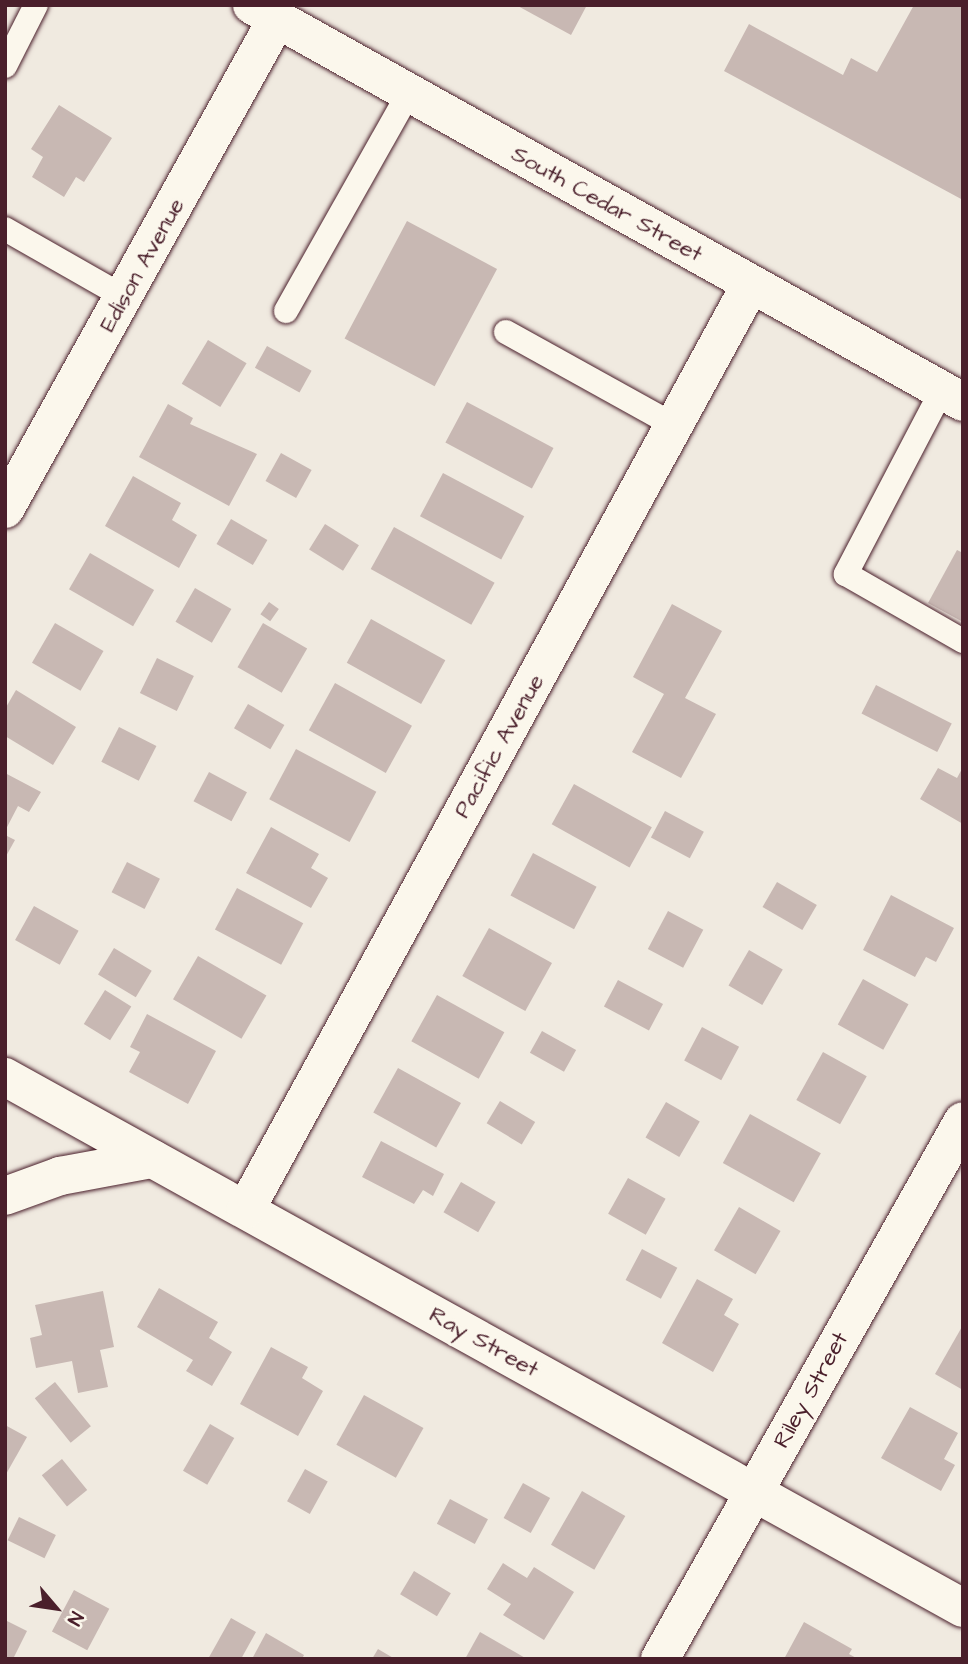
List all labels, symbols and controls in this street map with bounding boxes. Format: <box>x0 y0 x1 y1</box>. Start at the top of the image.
street label: South Cedar Street <box>507 140 707 268</box>
street label: Edison Avenue <box>94 193 190 337</box>
street label: Pacific Avenue <box>448 669 550 823</box>
street label: Ray Street <box>424 1301 544 1383</box>
street label: Riley Street <box>768 1327 854 1453</box>
north arrow <box>21 1573 91 1643</box>
text: N <box>60 1607 90 1630</box>

